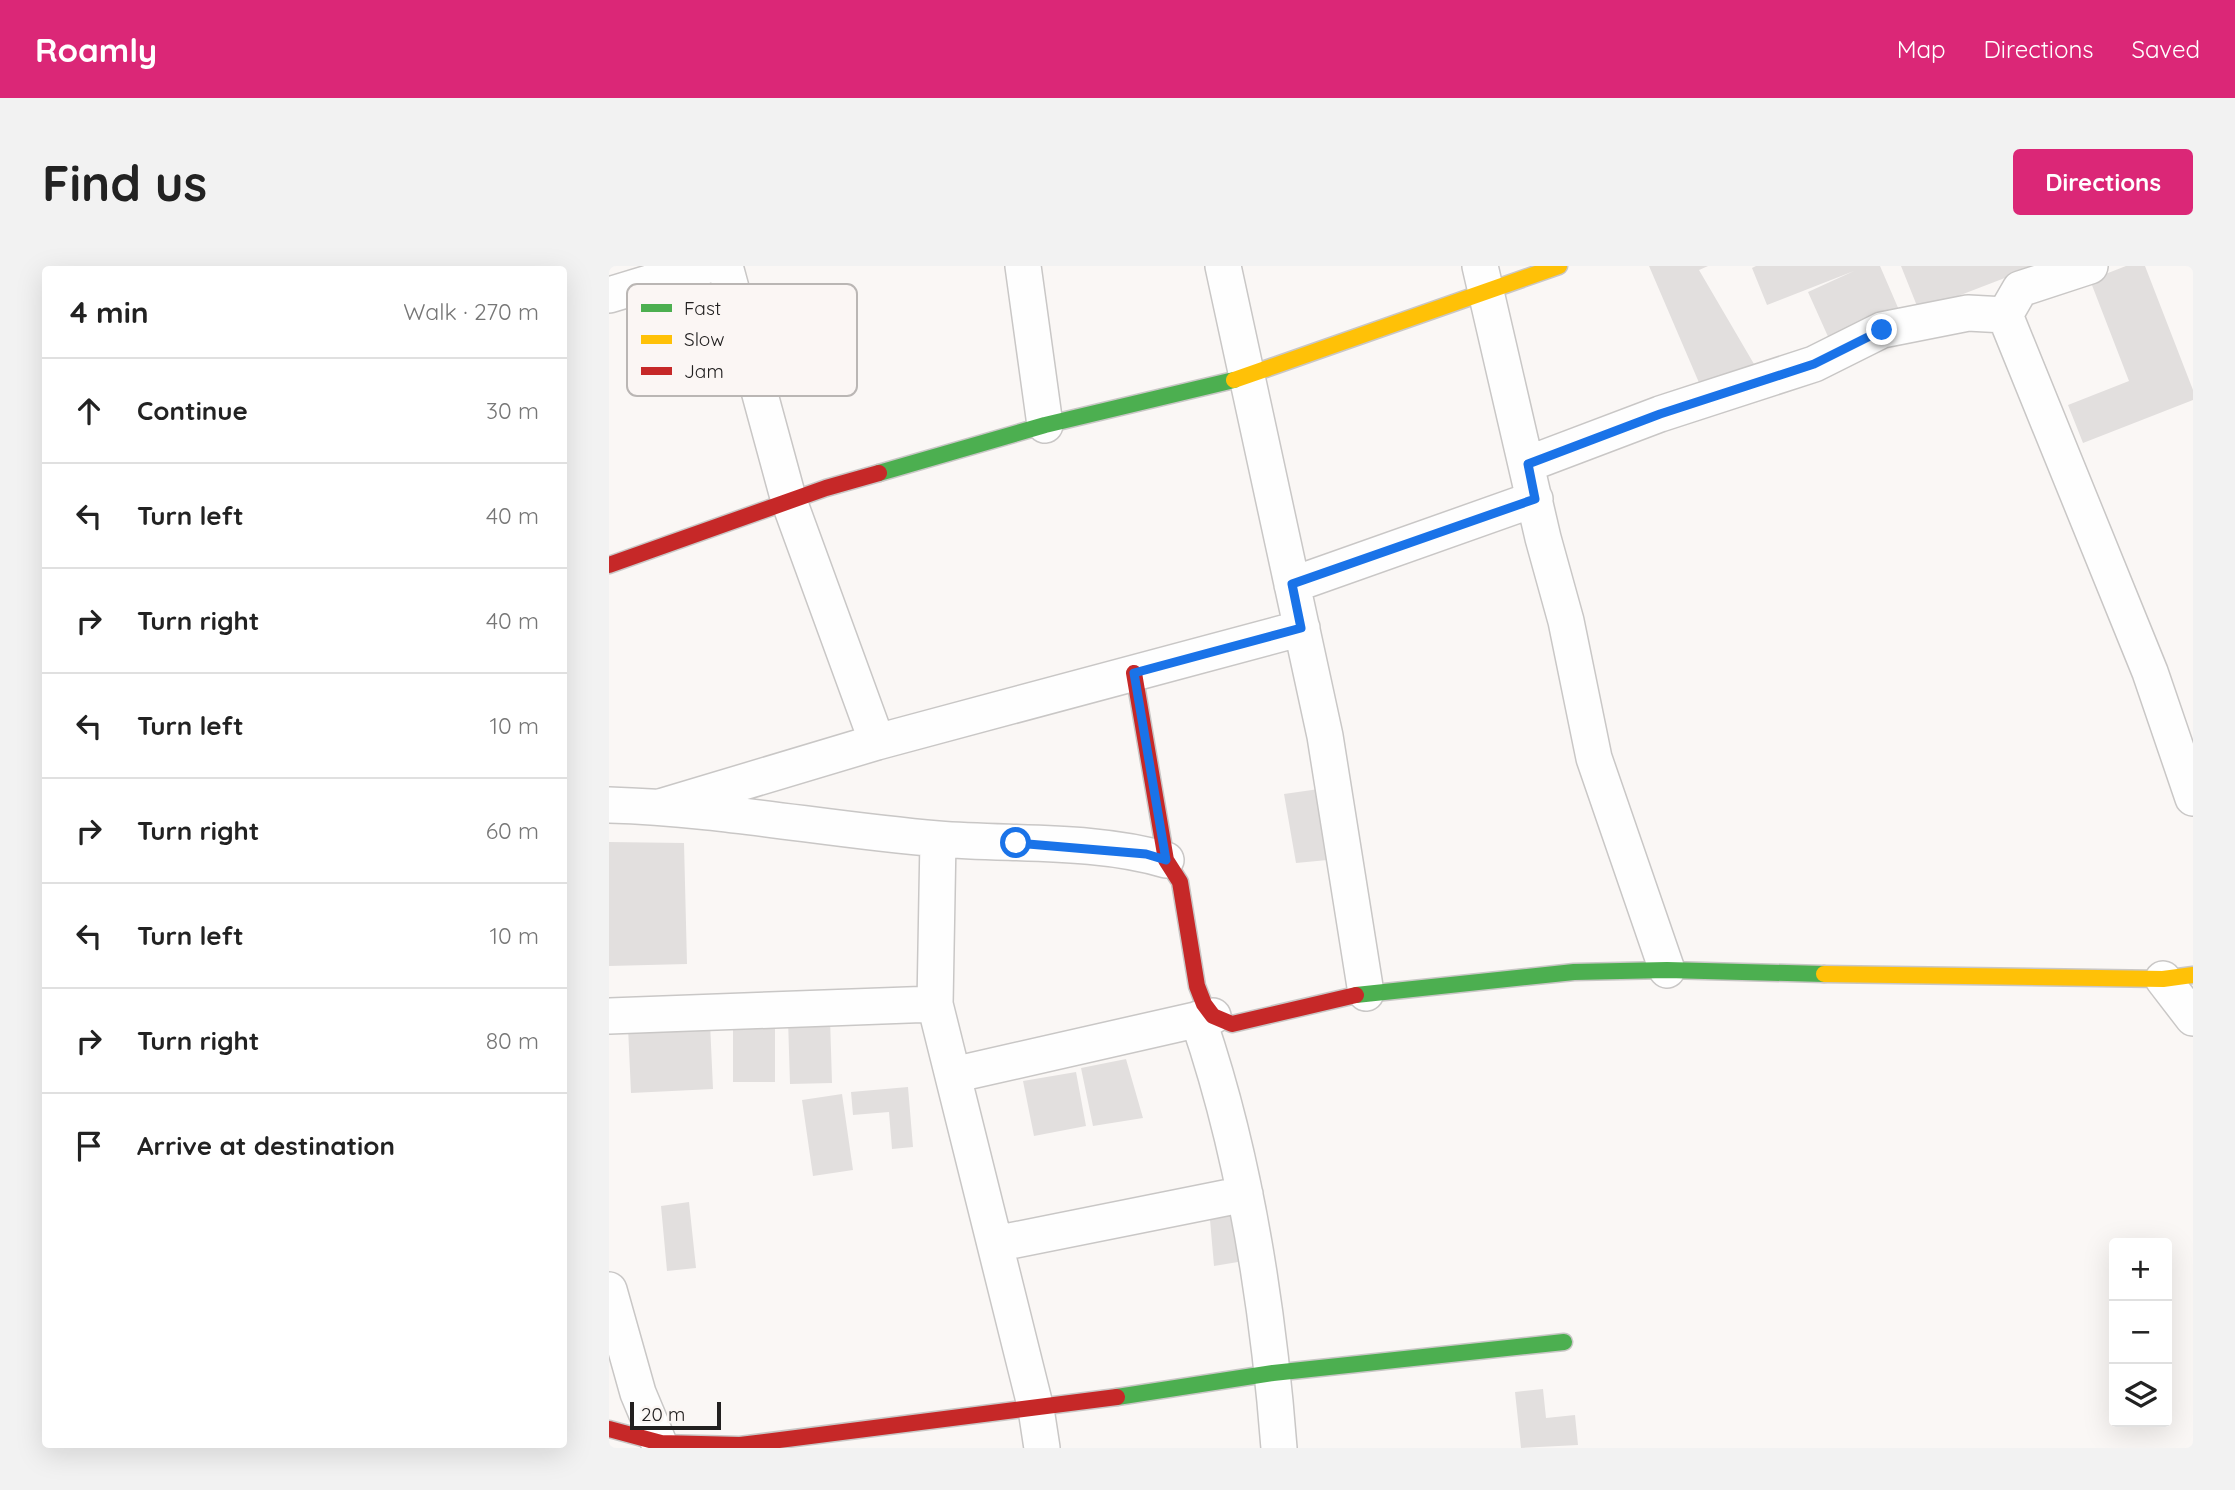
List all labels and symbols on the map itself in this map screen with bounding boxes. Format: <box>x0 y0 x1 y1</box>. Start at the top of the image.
legend <box>627 284 857 396</box>
text: Fast <box>684 296 721 320</box>
route end <box>1866 314 1897 345</box>
text: Slow <box>684 327 725 351</box>
text: Jam <box>684 359 724 383</box>
route start <box>1000 827 1031 858</box>
scale bar <box>630 1399 721 1431</box>

